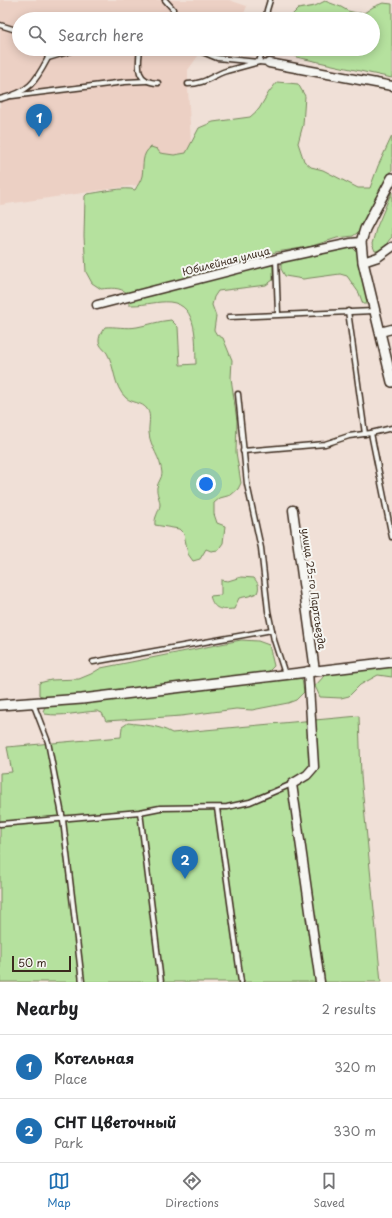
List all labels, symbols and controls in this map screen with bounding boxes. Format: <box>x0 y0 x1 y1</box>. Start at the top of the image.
search box <box>12 12 380 56</box>
icon: search <box>26 23 48 45</box>
text: Search here <box>58 23 144 46</box>
pin: 1 <box>26 104 52 137</box>
street label: Юбилейная улица <box>180 242 272 279</box>
your location <box>196 474 216 494</box>
street label: улица 25-го Партсъезда <box>299 527 331 651</box>
pin: 2 <box>172 846 198 879</box>
scale bar <box>12 954 71 973</box>
text: 50 m <box>18 954 47 971</box>
text: Nearby <box>16 995 78 1021</box>
text: 2 results <box>322 999 376 1018</box>
text: Котельная <box>54 1046 134 1069</box>
text: 1 <box>26 1057 32 1076</box>
text: 320 m <box>334 1057 376 1076</box>
text: Place <box>54 1069 87 1088</box>
text: СНТ Цветочный <box>54 1110 176 1133</box>
text: 2 <box>24 1121 34 1140</box>
text: 330 m <box>333 1121 376 1140</box>
text: Park <box>54 1133 83 1152</box>
tab: Map <box>47 1170 71 1211</box>
tab: Directions <box>165 1170 219 1211</box>
tab: Saved <box>313 1170 345 1211</box>

